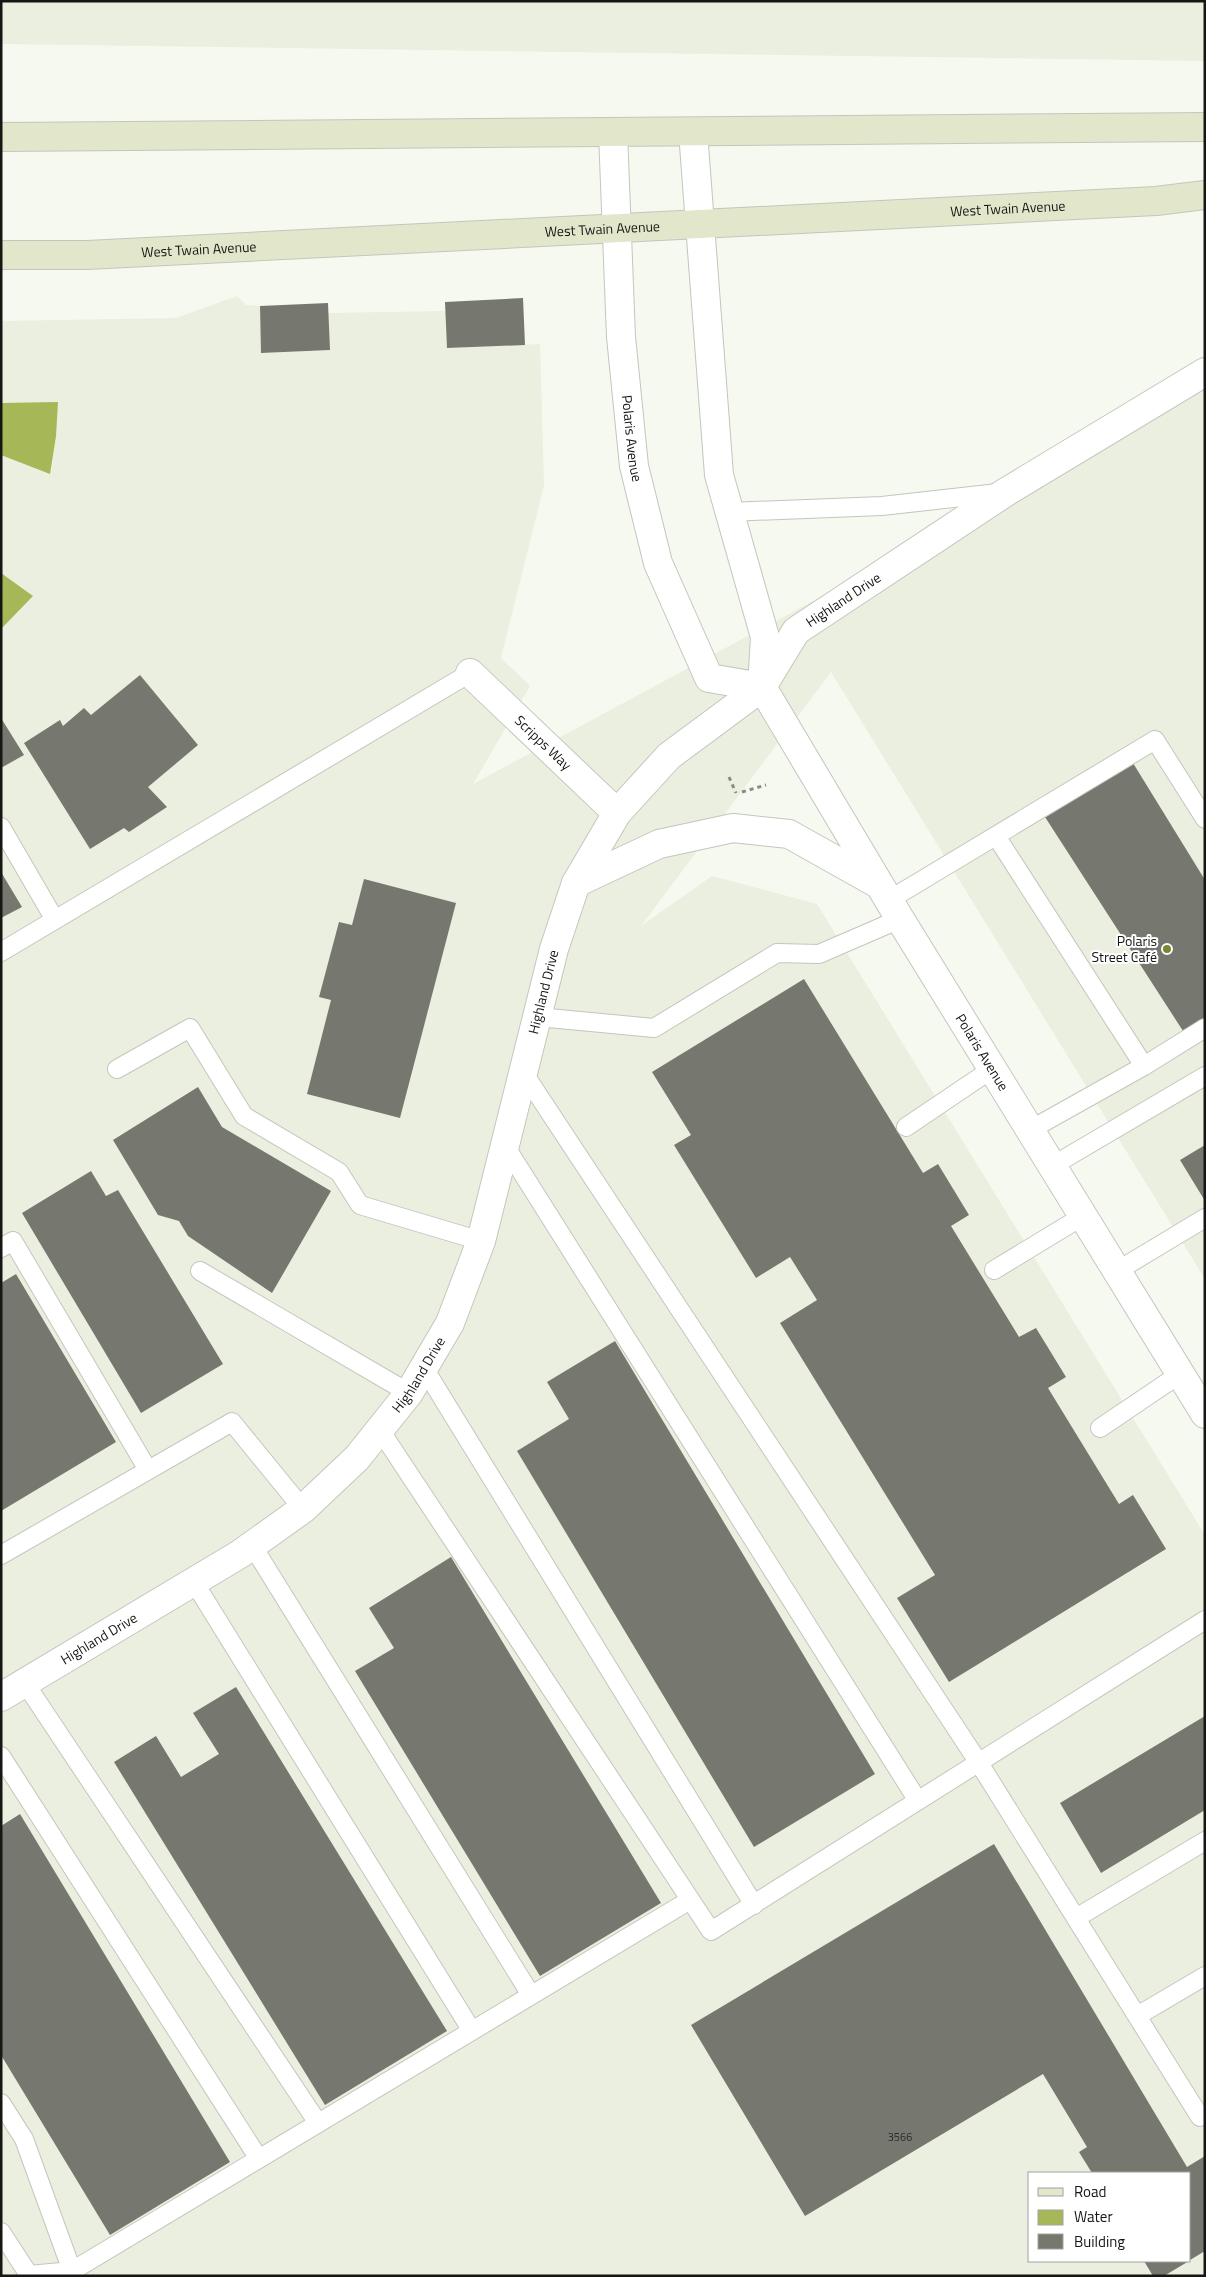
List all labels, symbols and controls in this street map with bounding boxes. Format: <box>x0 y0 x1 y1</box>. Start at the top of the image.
street label: West Twain Avenue <box>950 195 1066 221</box>
street label: West Twain Avenue <box>544 215 660 242</box>
street label: West Twain Avenue <box>141 235 257 262</box>
street label: Polaris Avenue <box>617 394 648 484</box>
street label: Highland Drive <box>801 567 885 632</box>
street label: Scripps Way <box>510 710 577 775</box>
place label: Polaris Street Café <box>1092 930 1157 967</box>
marker: Polaris Street Café <box>1161 943 1173 955</box>
street label: Highland Drive <box>522 947 563 1036</box>
street label: Polaris Avenue <box>951 1009 1014 1095</box>
street label: Highland Drive <box>386 1333 450 1417</box>
street label: Highland Drive <box>56 1607 141 1669</box>
house number: 3566 <box>888 2129 912 2145</box>
legend <box>1028 2172 1191 2262</box>
text: Road <box>1074 2180 1106 2203</box>
text: Water <box>1074 2205 1113 2228</box>
text: Building <box>1074 2230 1125 2253</box>

